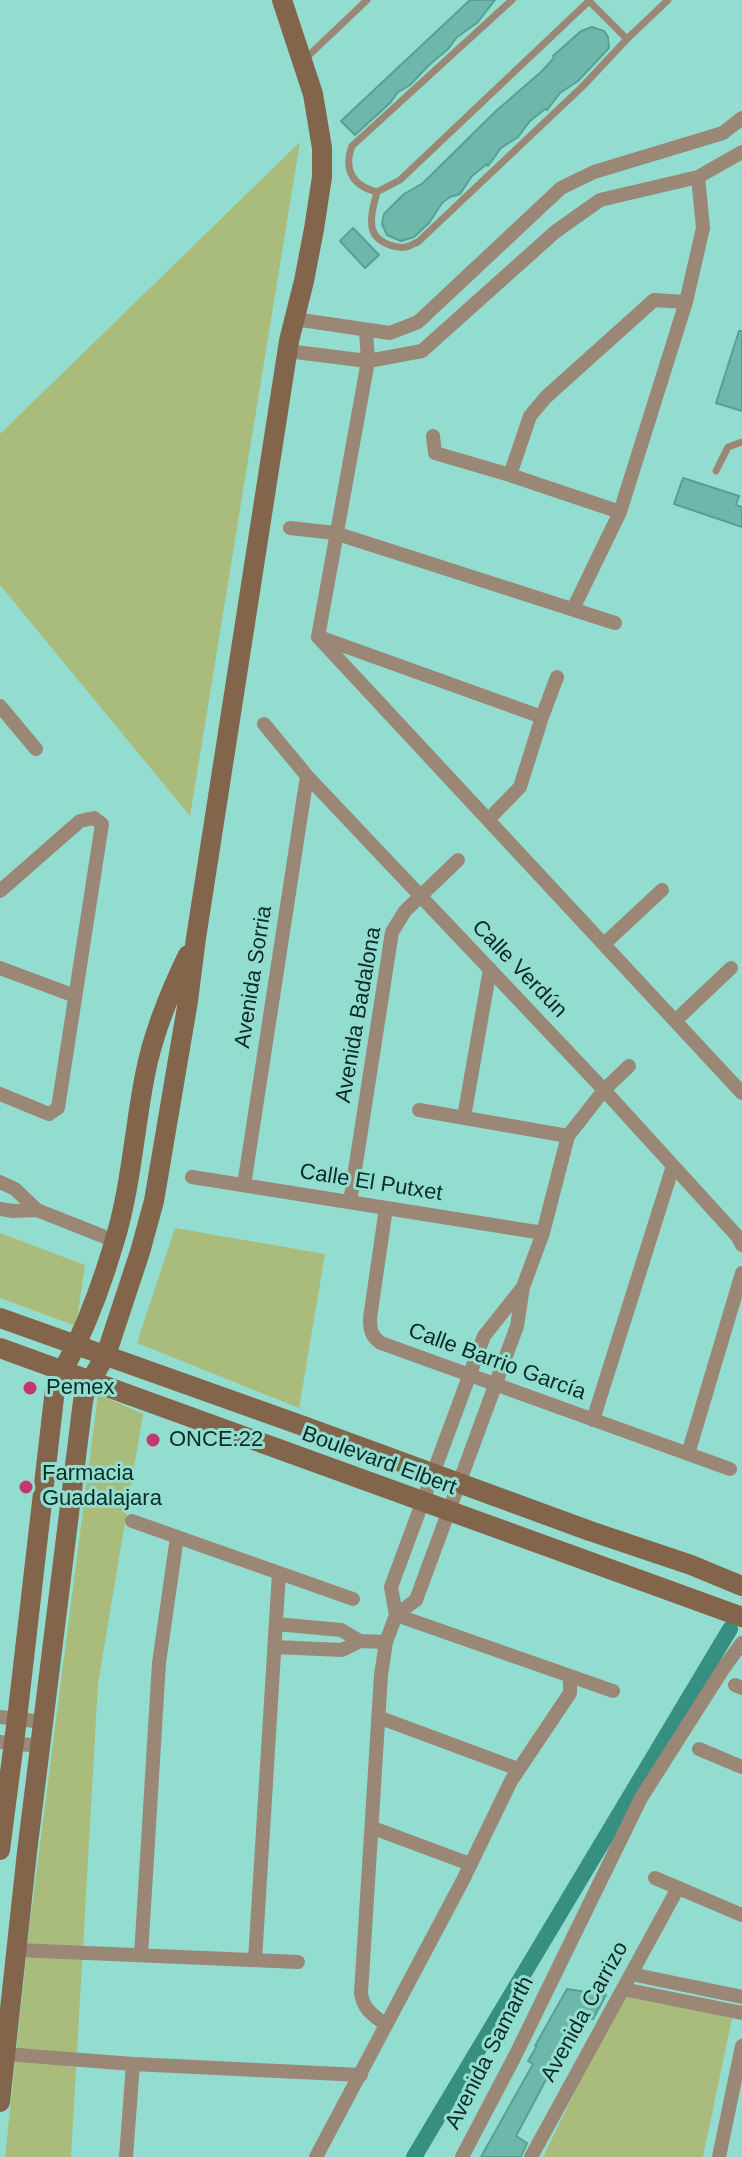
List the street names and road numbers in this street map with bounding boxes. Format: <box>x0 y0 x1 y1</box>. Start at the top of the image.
street label: Avenida Sorria <box>230 904 278 1050</box>
street label: Calle Verdún <box>466 915 572 1023</box>
street label: Avenida Badalona <box>331 925 387 1105</box>
street label: Calle El Putxet <box>298 1159 444 1207</box>
street label: Calle Barrio García <box>405 1318 589 1406</box>
street label: Boulevard Elbert <box>298 1421 460 1501</box>
street label: Avenida Carrizo <box>536 1937 634 2087</box>
street label: Avenida Samarth <box>440 1972 540 2134</box>

